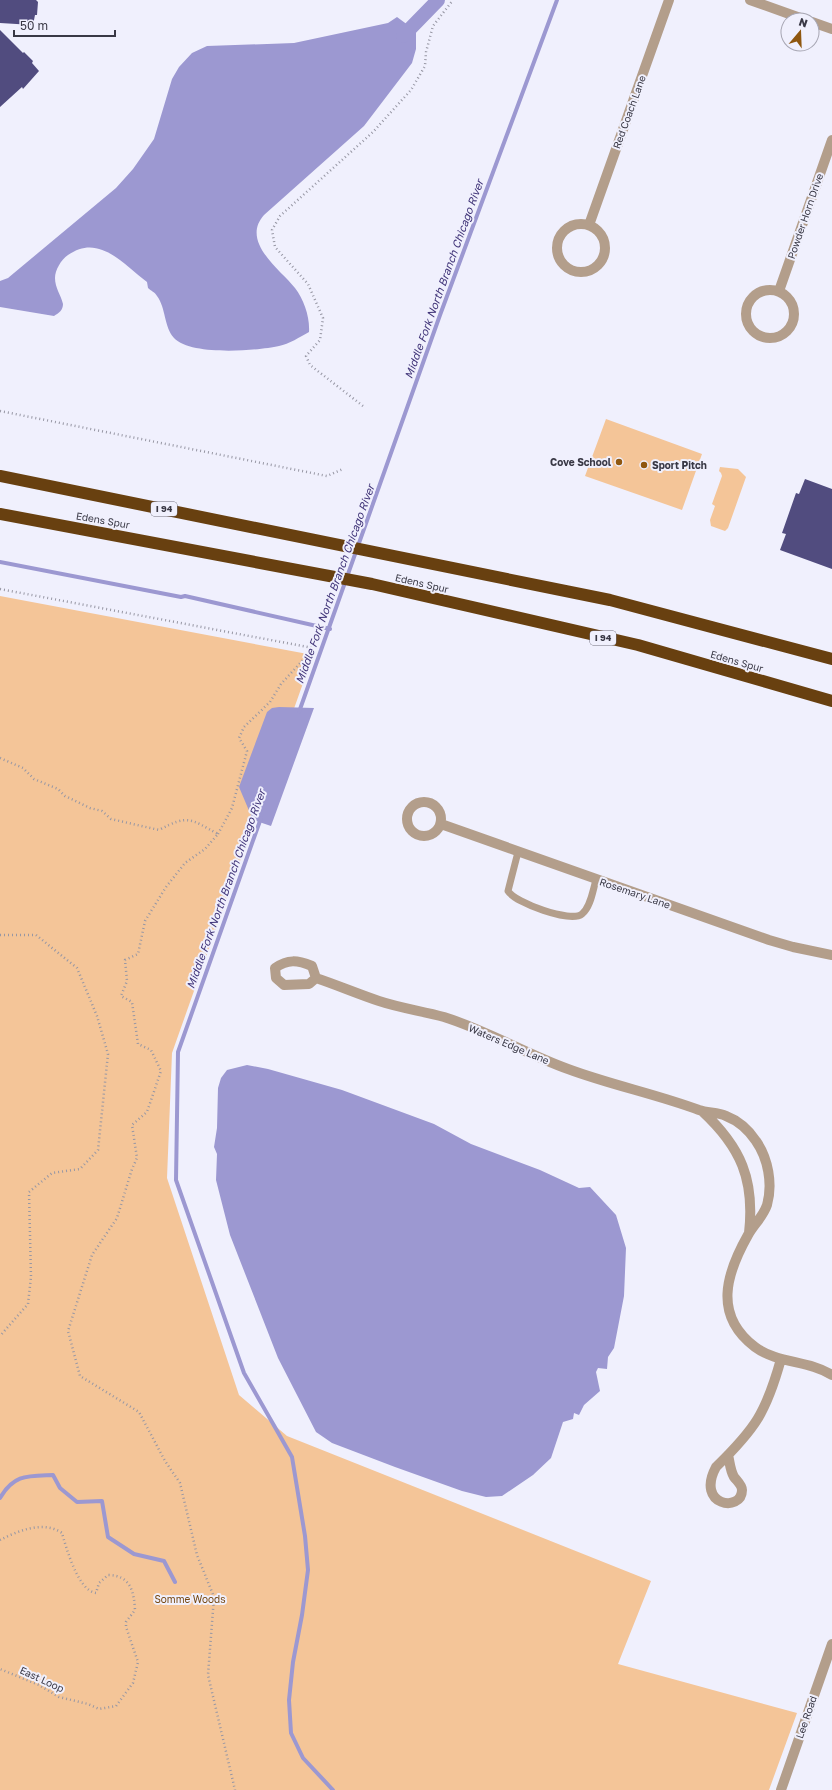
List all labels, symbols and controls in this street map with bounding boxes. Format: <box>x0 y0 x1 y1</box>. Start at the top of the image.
scale bar <box>14 12 115 38</box>
north arrow <box>780 12 820 52</box>
text: N <box>797 15 809 30</box>
text: 50 m <box>20 18 48 33</box>
street label: Red Coach Lane <box>610 74 648 150</box>
street label: Powder Horn Drive <box>785 171 825 260</box>
water label: Middle Fork North Branch Chicago River <box>401 176 487 380</box>
place label: Cove School <box>550 456 612 468</box>
marker: Cove School <box>614 457 624 467</box>
place label: Sport Pitch <box>652 459 707 471</box>
marker: Sport Pitch <box>639 460 649 470</box>
water label: Middle Fork North Branch Chicago River <box>292 481 378 685</box>
road number: I 94 <box>151 502 177 516</box>
street label: Edens Spur <box>75 509 131 531</box>
street label: Edens Spur <box>394 571 450 595</box>
road number: I 94 <box>590 631 616 645</box>
street label: Edens Spur <box>709 648 765 674</box>
water label: Middle Fork North Branch Chicago River <box>183 786 269 990</box>
street label: Rosemary Lane <box>598 875 672 911</box>
street label: Waters Edge Lane <box>467 1022 551 1066</box>
park label: Somme Woods <box>154 1593 226 1605</box>
street label: East Loop <box>18 1664 66 1694</box>
street label: Lee Road <box>793 1694 819 1740</box>

